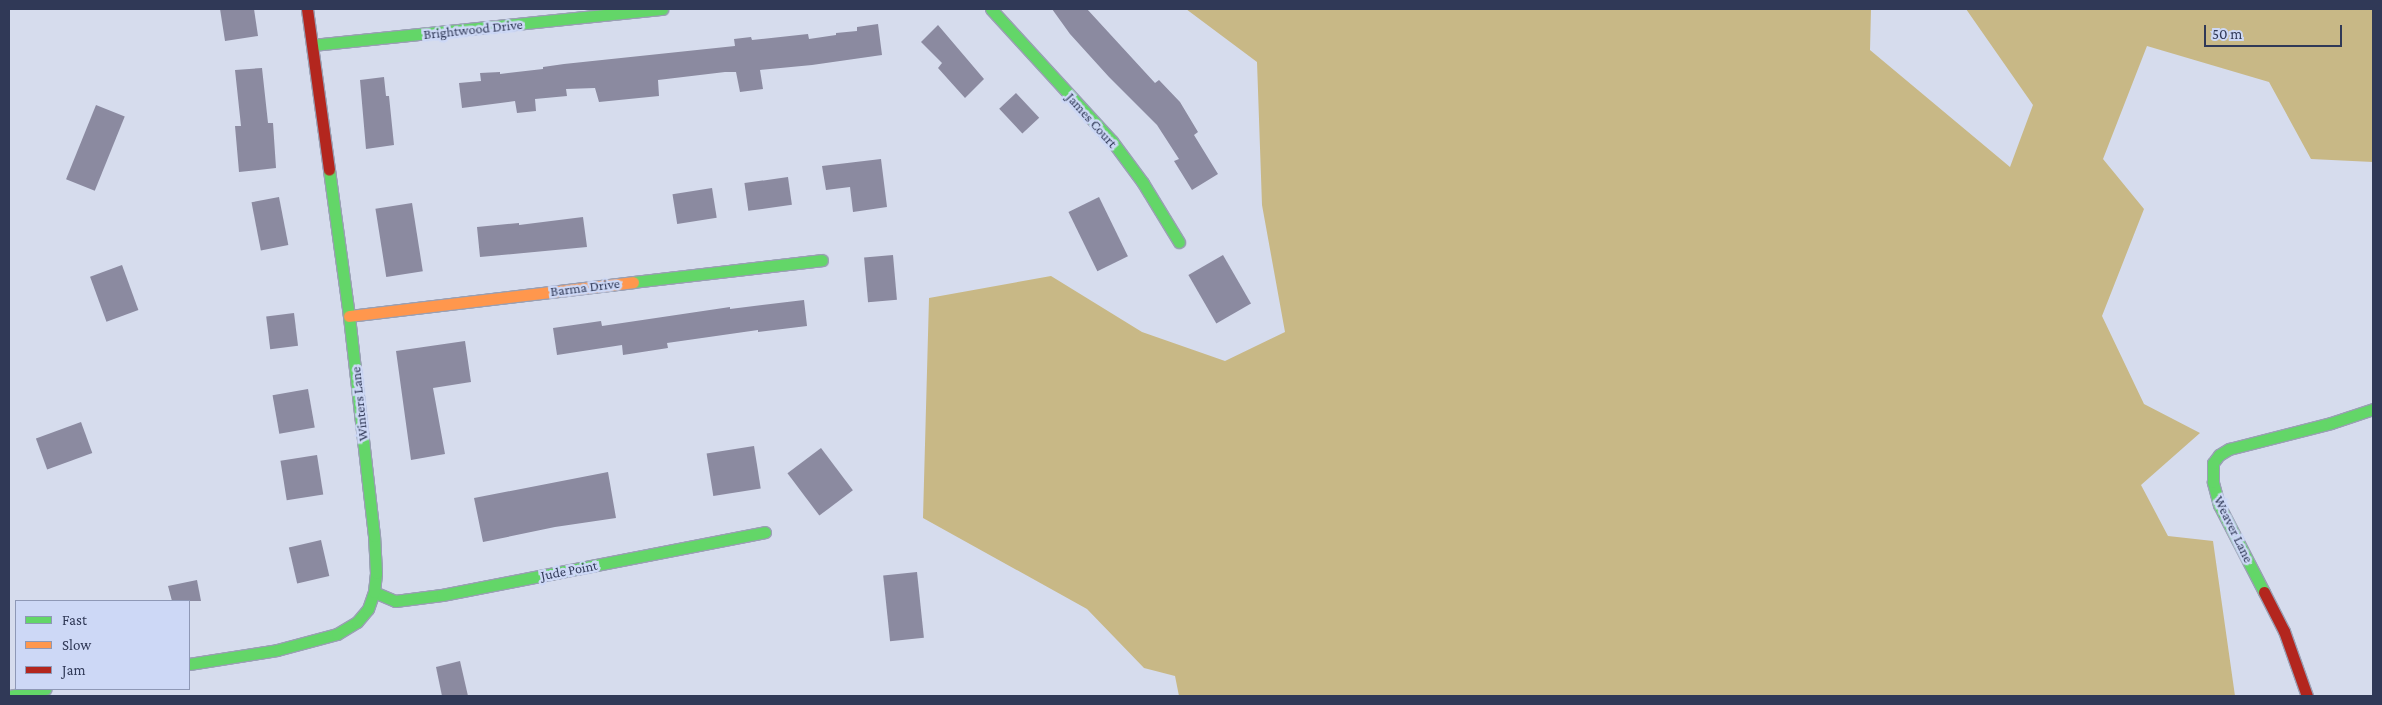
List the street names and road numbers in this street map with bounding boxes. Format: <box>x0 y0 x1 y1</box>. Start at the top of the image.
street label: Brightwood Drive <box>423 15 523 43</box>
street label: James Court <box>1063 89 1121 151</box>
street label: Barma Drive <box>549 274 621 300</box>
street label: Winters Lane <box>347 366 371 442</box>
street label: Weaver Lane <box>2211 493 2257 565</box>
street label: Jude Point <box>539 556 599 584</box>

